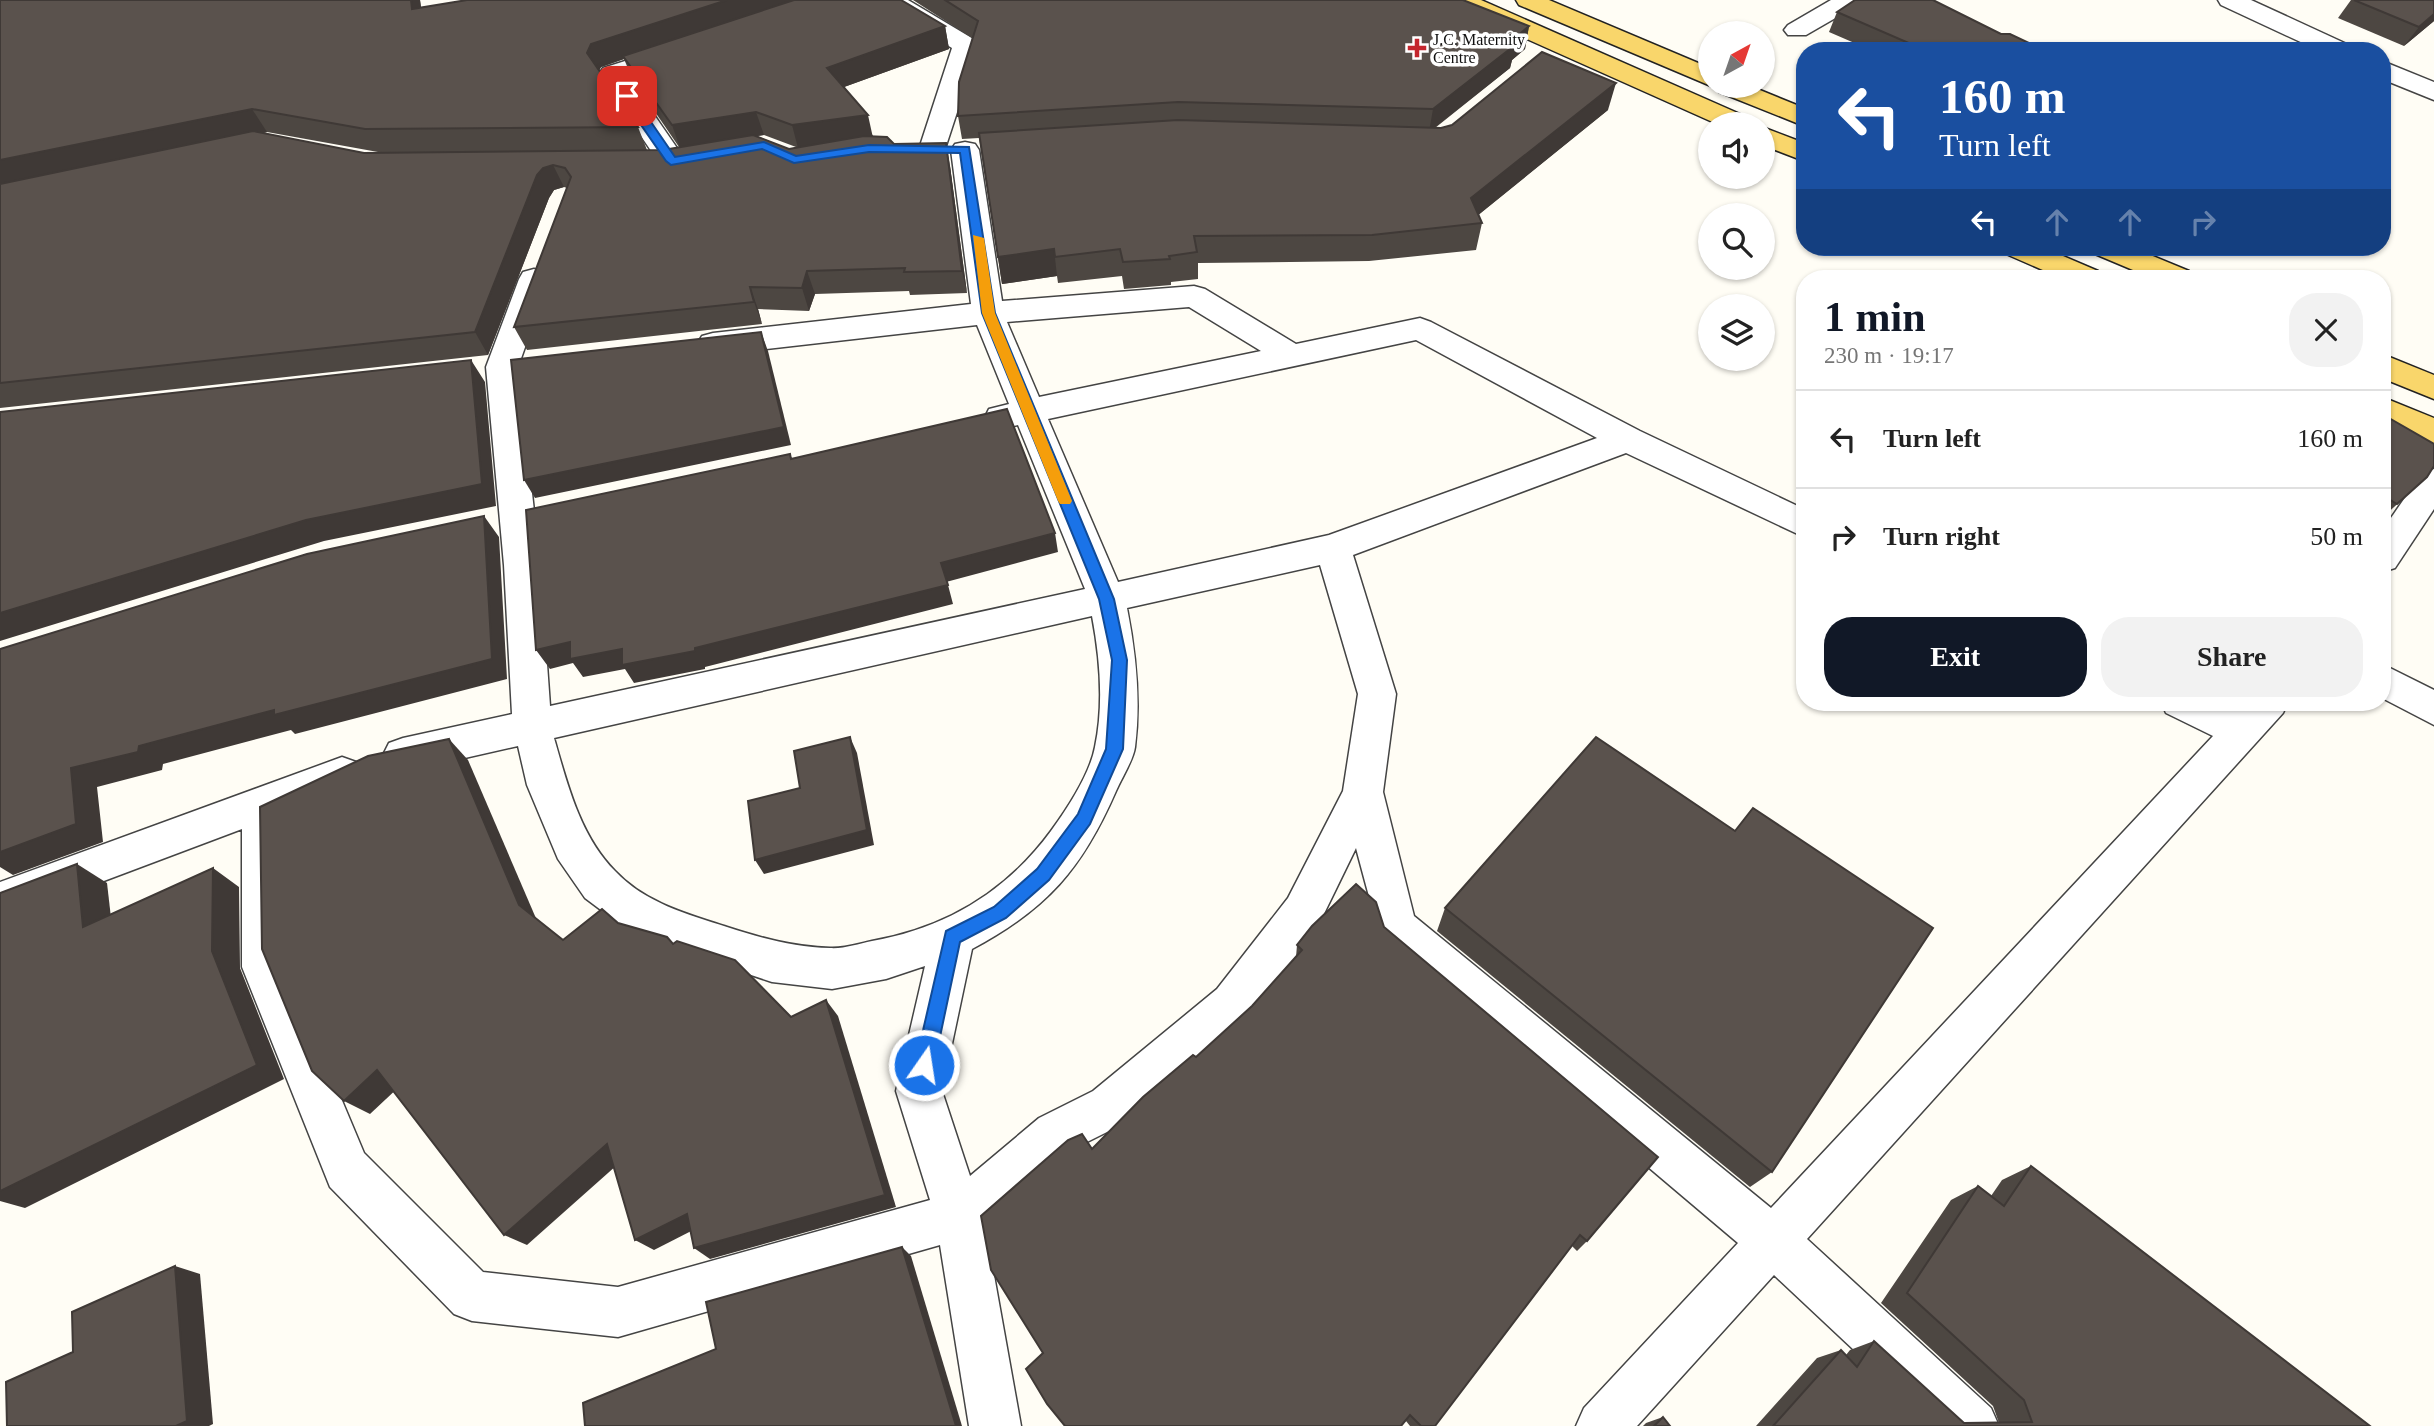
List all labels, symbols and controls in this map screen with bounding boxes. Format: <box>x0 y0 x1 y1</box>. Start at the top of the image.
north arrow <box>1698 21 1774 98</box>
map controls <box>1698 21 1775 371</box>
place label: J.C. Maternity Centre <box>1433 31 1525 66</box>
marker: J.C. Maternity Centre <box>1407 38 1427 58</box>
pin <box>597 66 657 126</box>
text: 160 m <box>1939 69 2066 124</box>
icon: left <box>1824 70 1915 161</box>
icon: arrive <box>608 77 646 115</box>
button: sound <box>1698 112 1775 189</box>
text: Turn left <box>1939 127 2051 163</box>
button: search <box>1698 203 1775 280</box>
icon: left <box>1965 203 2003 241</box>
icon: ahead <box>2038 203 2076 241</box>
icon: ahead <box>2111 203 2149 241</box>
icon: right <box>2184 203 2222 241</box>
button: close <box>2289 293 2363 367</box>
button: layers <box>1698 294 1775 371</box>
text: 1 min <box>1824 294 1926 340</box>
text: 230 m · 19:17 <box>1824 343 1954 368</box>
icon: left <box>1824 420 1862 458</box>
text: Turn left <box>1883 424 1981 453</box>
text: 160 m <box>2297 424 2363 453</box>
icon: right <box>1824 518 1862 556</box>
text: Turn right <box>1883 522 2000 551</box>
text: 50 m <box>2310 522 2363 551</box>
button: Exit <box>1824 617 2087 697</box>
button: Share <box>2101 617 2363 697</box>
position arrow <box>887 1028 961 1102</box>

